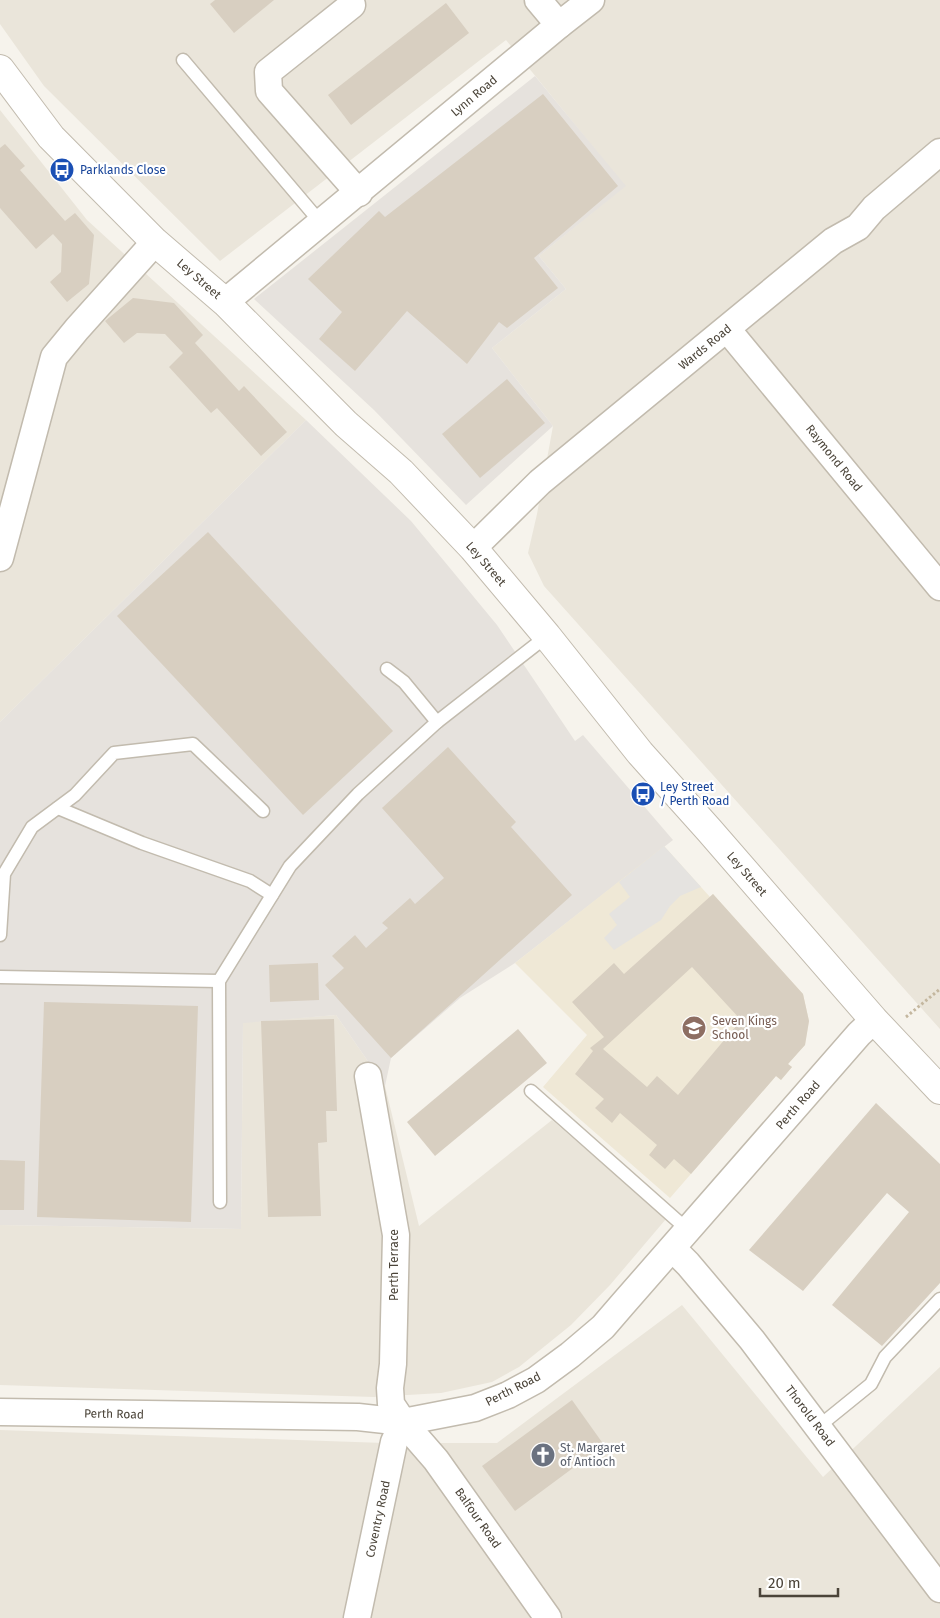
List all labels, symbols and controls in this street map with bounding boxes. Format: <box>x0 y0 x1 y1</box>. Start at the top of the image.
street label: Lynn Road <box>448 73 500 119</box>
bus stop icon: Parklands Close <box>49 157 75 183</box>
place label: Parklands Close <box>80 163 166 177</box>
street label: Ley Street <box>174 256 224 302</box>
street label: Wards Road <box>676 321 734 373</box>
street label: Raymond Road <box>803 422 865 494</box>
street label: Ley Street <box>463 539 509 589</box>
place label: Ley Street / Perth Road <box>660 780 729 808</box>
bus stop icon: Ley Street / Perth Road <box>630 781 656 807</box>
street label: Ley Street <box>724 849 770 899</box>
place label: Seven Kings School <box>712 1014 777 1042</box>
school or university icon: Seven Kings School <box>681 1015 707 1041</box>
street label: Perth Road <box>773 1078 823 1132</box>
street label: Perth Terrace <box>387 1229 401 1301</box>
street label: Perth Road <box>483 1369 543 1409</box>
street label: Thorold Road <box>782 1383 838 1449</box>
street label: Perth Road <box>84 1406 144 1422</box>
place label: St. Margaret of Antioch <box>560 1441 626 1469</box>
church icon: St. Margaret of Antioch <box>530 1442 556 1468</box>
street label: Coventry Road <box>363 1479 393 1559</box>
street label: Balfour Road <box>452 1485 504 1551</box>
scale bar <box>760 1566 838 1598</box>
text: 20 m <box>768 1574 801 1592</box>

